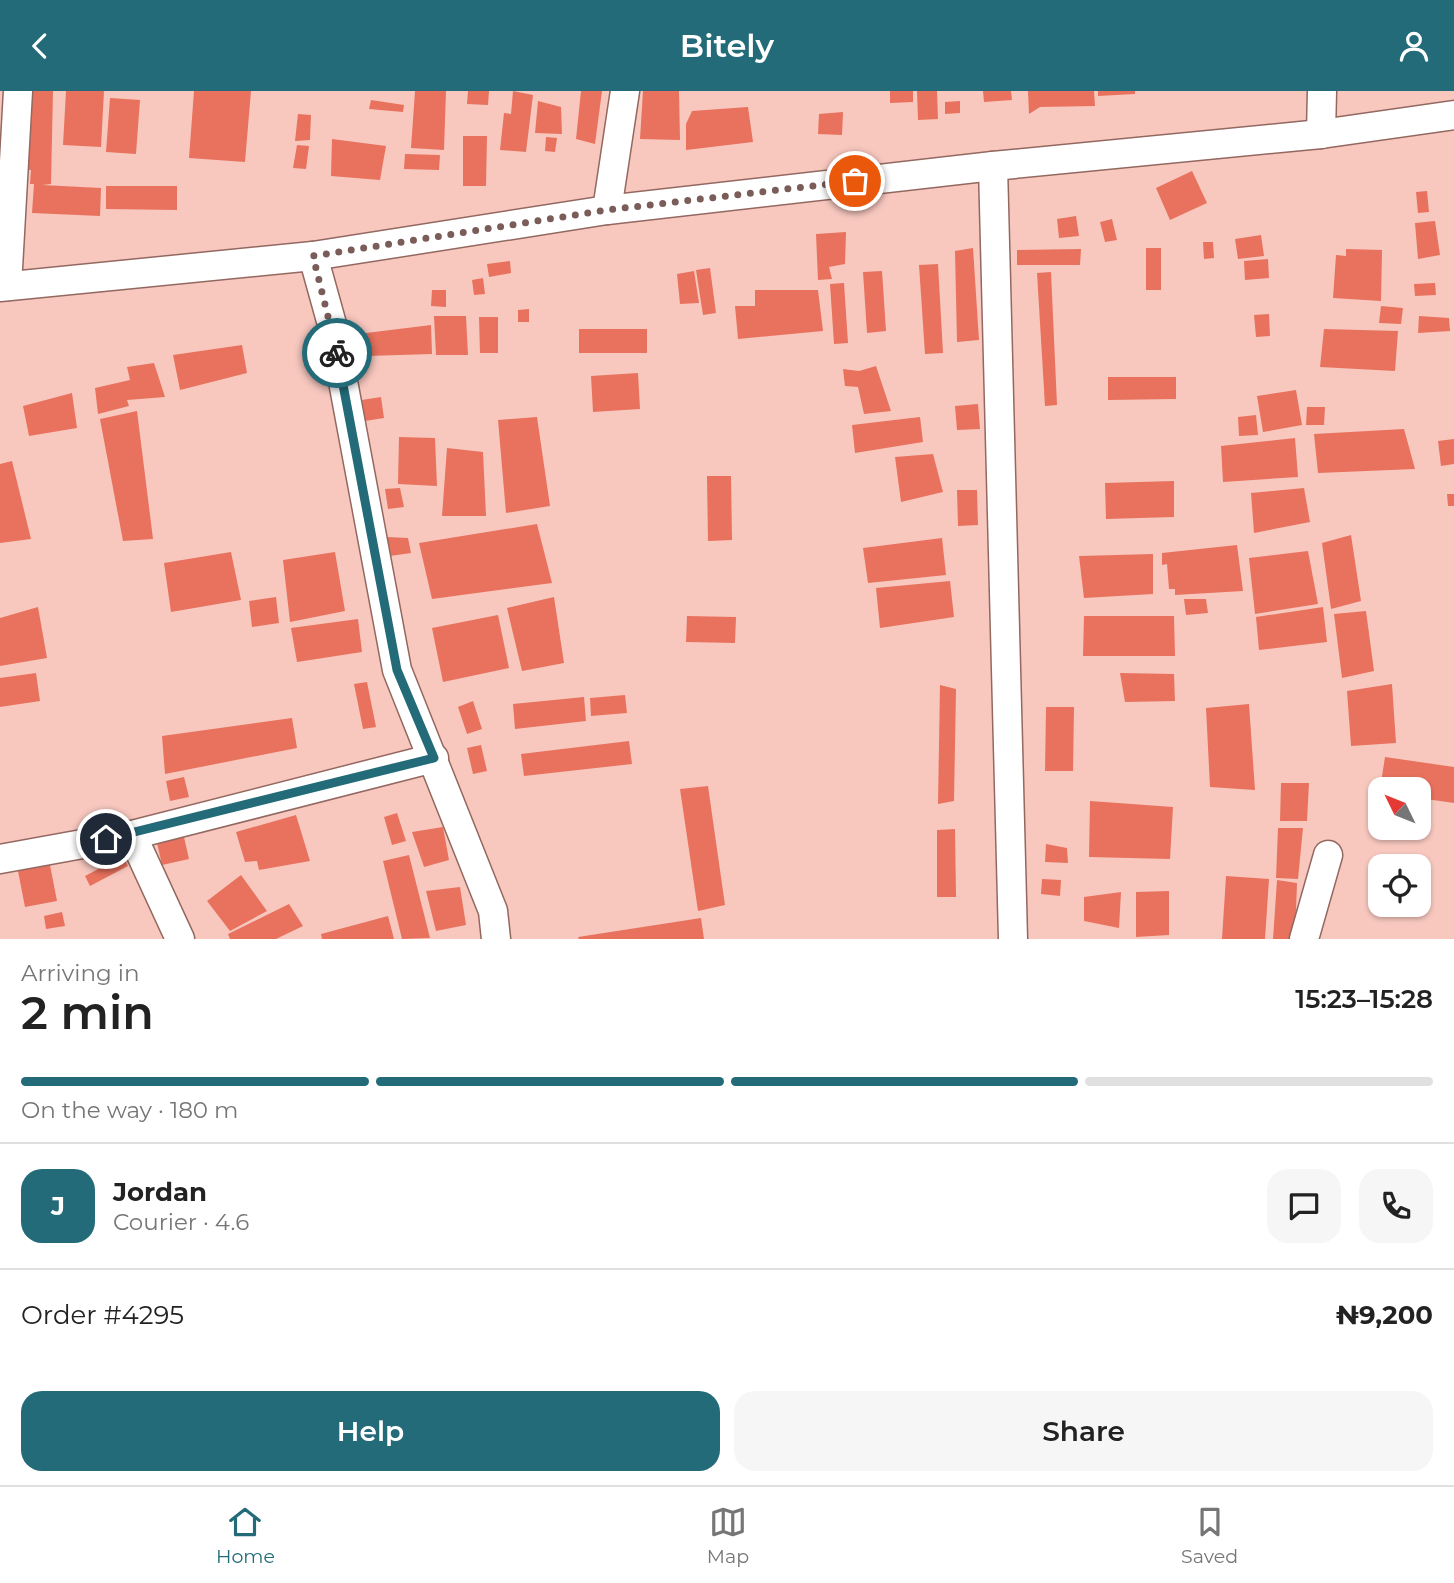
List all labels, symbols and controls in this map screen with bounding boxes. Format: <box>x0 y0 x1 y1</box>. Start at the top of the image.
text: Bitely <box>680 26 774 65</box>
icon: back <box>21 27 59 65</box>
icon: person <box>1395 27 1433 65</box>
pin <box>825 151 885 211</box>
icon: bag <box>836 162 874 200</box>
courier <box>302 318 372 388</box>
icon: bike <box>318 334 356 372</box>
north arrow <box>1368 777 1432 840</box>
map controls <box>1368 777 1431 917</box>
pin <box>76 809 136 869</box>
icon: home <box>87 820 125 858</box>
button: locate <box>1368 854 1431 917</box>
text: Arriving in <box>21 959 140 987</box>
text: 15:23–15:28 <box>1295 983 1433 1015</box>
text: 2 min <box>21 984 154 1041</box>
text: On the way · 180 m <box>21 1096 239 1124</box>
button: chat <box>1267 1169 1341 1243</box>
button: phone <box>1359 1169 1433 1243</box>
text: Jordan <box>113 1176 207 1208</box>
text: J <box>51 1190 65 1222</box>
text: Courier · 4.6 <box>113 1208 249 1236</box>
text: Order #4295 <box>21 1299 184 1331</box>
text: ₦9,200 <box>1336 1299 1433 1331</box>
button: Help <box>21 1391 720 1471</box>
button: Share <box>734 1391 1433 1471</box>
tab: Home <box>216 1503 275 1568</box>
tab: Map <box>707 1503 749 1568</box>
tab: Saved <box>1181 1503 1238 1568</box>

